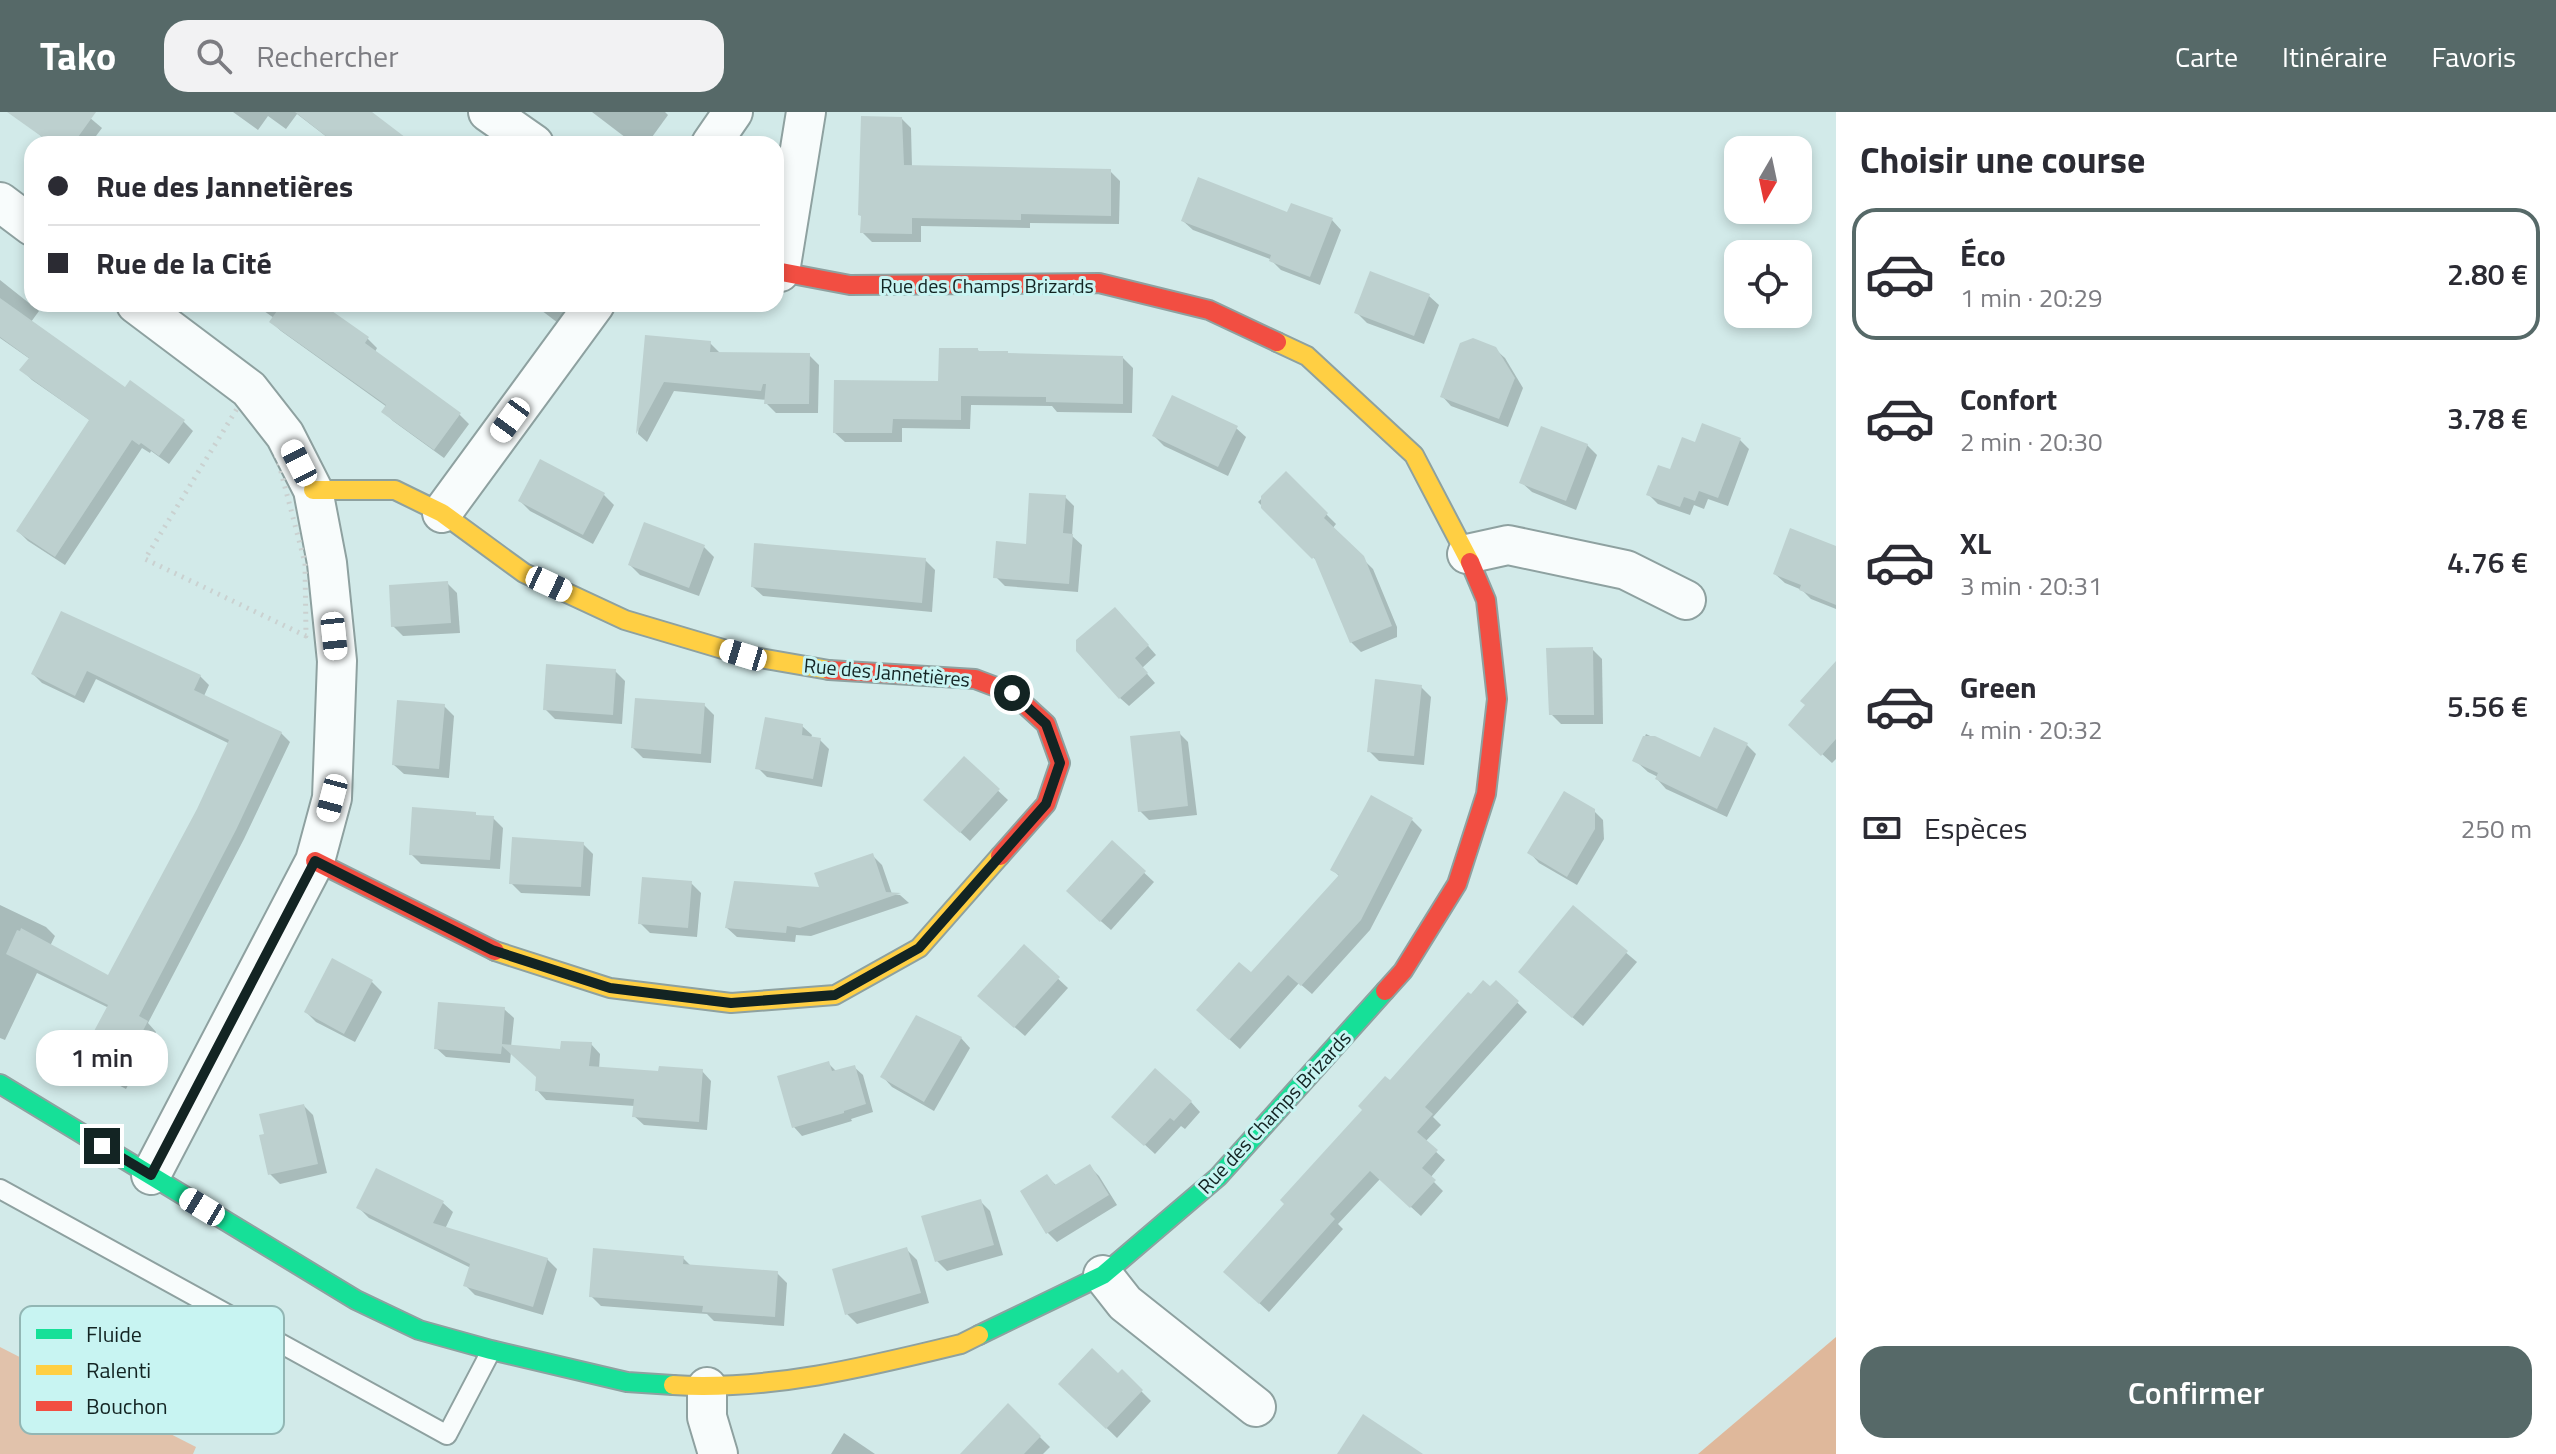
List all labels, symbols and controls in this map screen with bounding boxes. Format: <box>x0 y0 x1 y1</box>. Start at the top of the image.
search box <box>164 20 724 92</box>
text: Tako <box>40 27 116 85</box>
text: Rechercher <box>256 33 399 79</box>
icon: search <box>192 34 236 78</box>
text: Carte <box>2175 35 2238 78</box>
text: Itinéraire <box>2282 35 2387 78</box>
text: Favoris <box>2431 35 2516 78</box>
text: Choisir une course <box>1860 132 2145 187</box>
north arrow <box>1724 136 1812 224</box>
map controls <box>1724 136 1812 328</box>
text: Rue des Jannetières <box>96 163 353 209</box>
text: Éco <box>1960 232 2006 278</box>
icon: car <box>1864 238 1936 310</box>
text: Rue de la Cité <box>96 240 272 286</box>
button: locate <box>1724 240 1812 328</box>
text: 2.80 € <box>2447 251 2528 297</box>
street label: Rue des Champs Brizards <box>880 270 1094 301</box>
text: 1 min · 20:29 <box>1960 278 2103 317</box>
text: Confort <box>1960 376 2057 422</box>
icon: car <box>1864 382 1936 454</box>
car <box>486 394 534 446</box>
text: 3.78 € <box>2447 395 2528 441</box>
text: 2 min · 20:30 <box>1960 422 2103 461</box>
car <box>277 436 321 490</box>
text: XL <box>1960 520 1991 566</box>
icon: car <box>1864 526 1936 598</box>
text: 4.76 € <box>2447 539 2528 585</box>
car <box>522 563 576 605</box>
text: 3 min · 20:31 <box>1960 566 2103 605</box>
car <box>320 611 348 661</box>
car <box>717 637 769 673</box>
street label: Rue des Jannetières <box>803 649 971 695</box>
text: Green <box>1960 664 2037 710</box>
icon: car <box>1864 670 1936 742</box>
route start <box>994 675 1030 711</box>
text: 5.56 € <box>2447 683 2528 729</box>
text: 4 min · 20:32 <box>1960 710 2103 749</box>
car <box>314 772 350 824</box>
text: Espèces <box>1924 805 2028 851</box>
icon: cash <box>1860 806 1904 850</box>
text: 250 m <box>2461 809 2532 848</box>
street label: Rue des Champs Brizards <box>1190 1023 1358 1201</box>
callout: 1 min <box>36 1030 168 1086</box>
text: 1 min <box>71 1038 133 1077</box>
route end <box>84 1128 120 1164</box>
car <box>175 1184 229 1230</box>
legend <box>20 1306 284 1434</box>
text: Fluide <box>86 1317 142 1351</box>
button: Confirmer <box>1860 1346 2532 1438</box>
text: Ralenti <box>86 1353 151 1387</box>
text: Bouchon <box>86 1389 168 1423</box>

